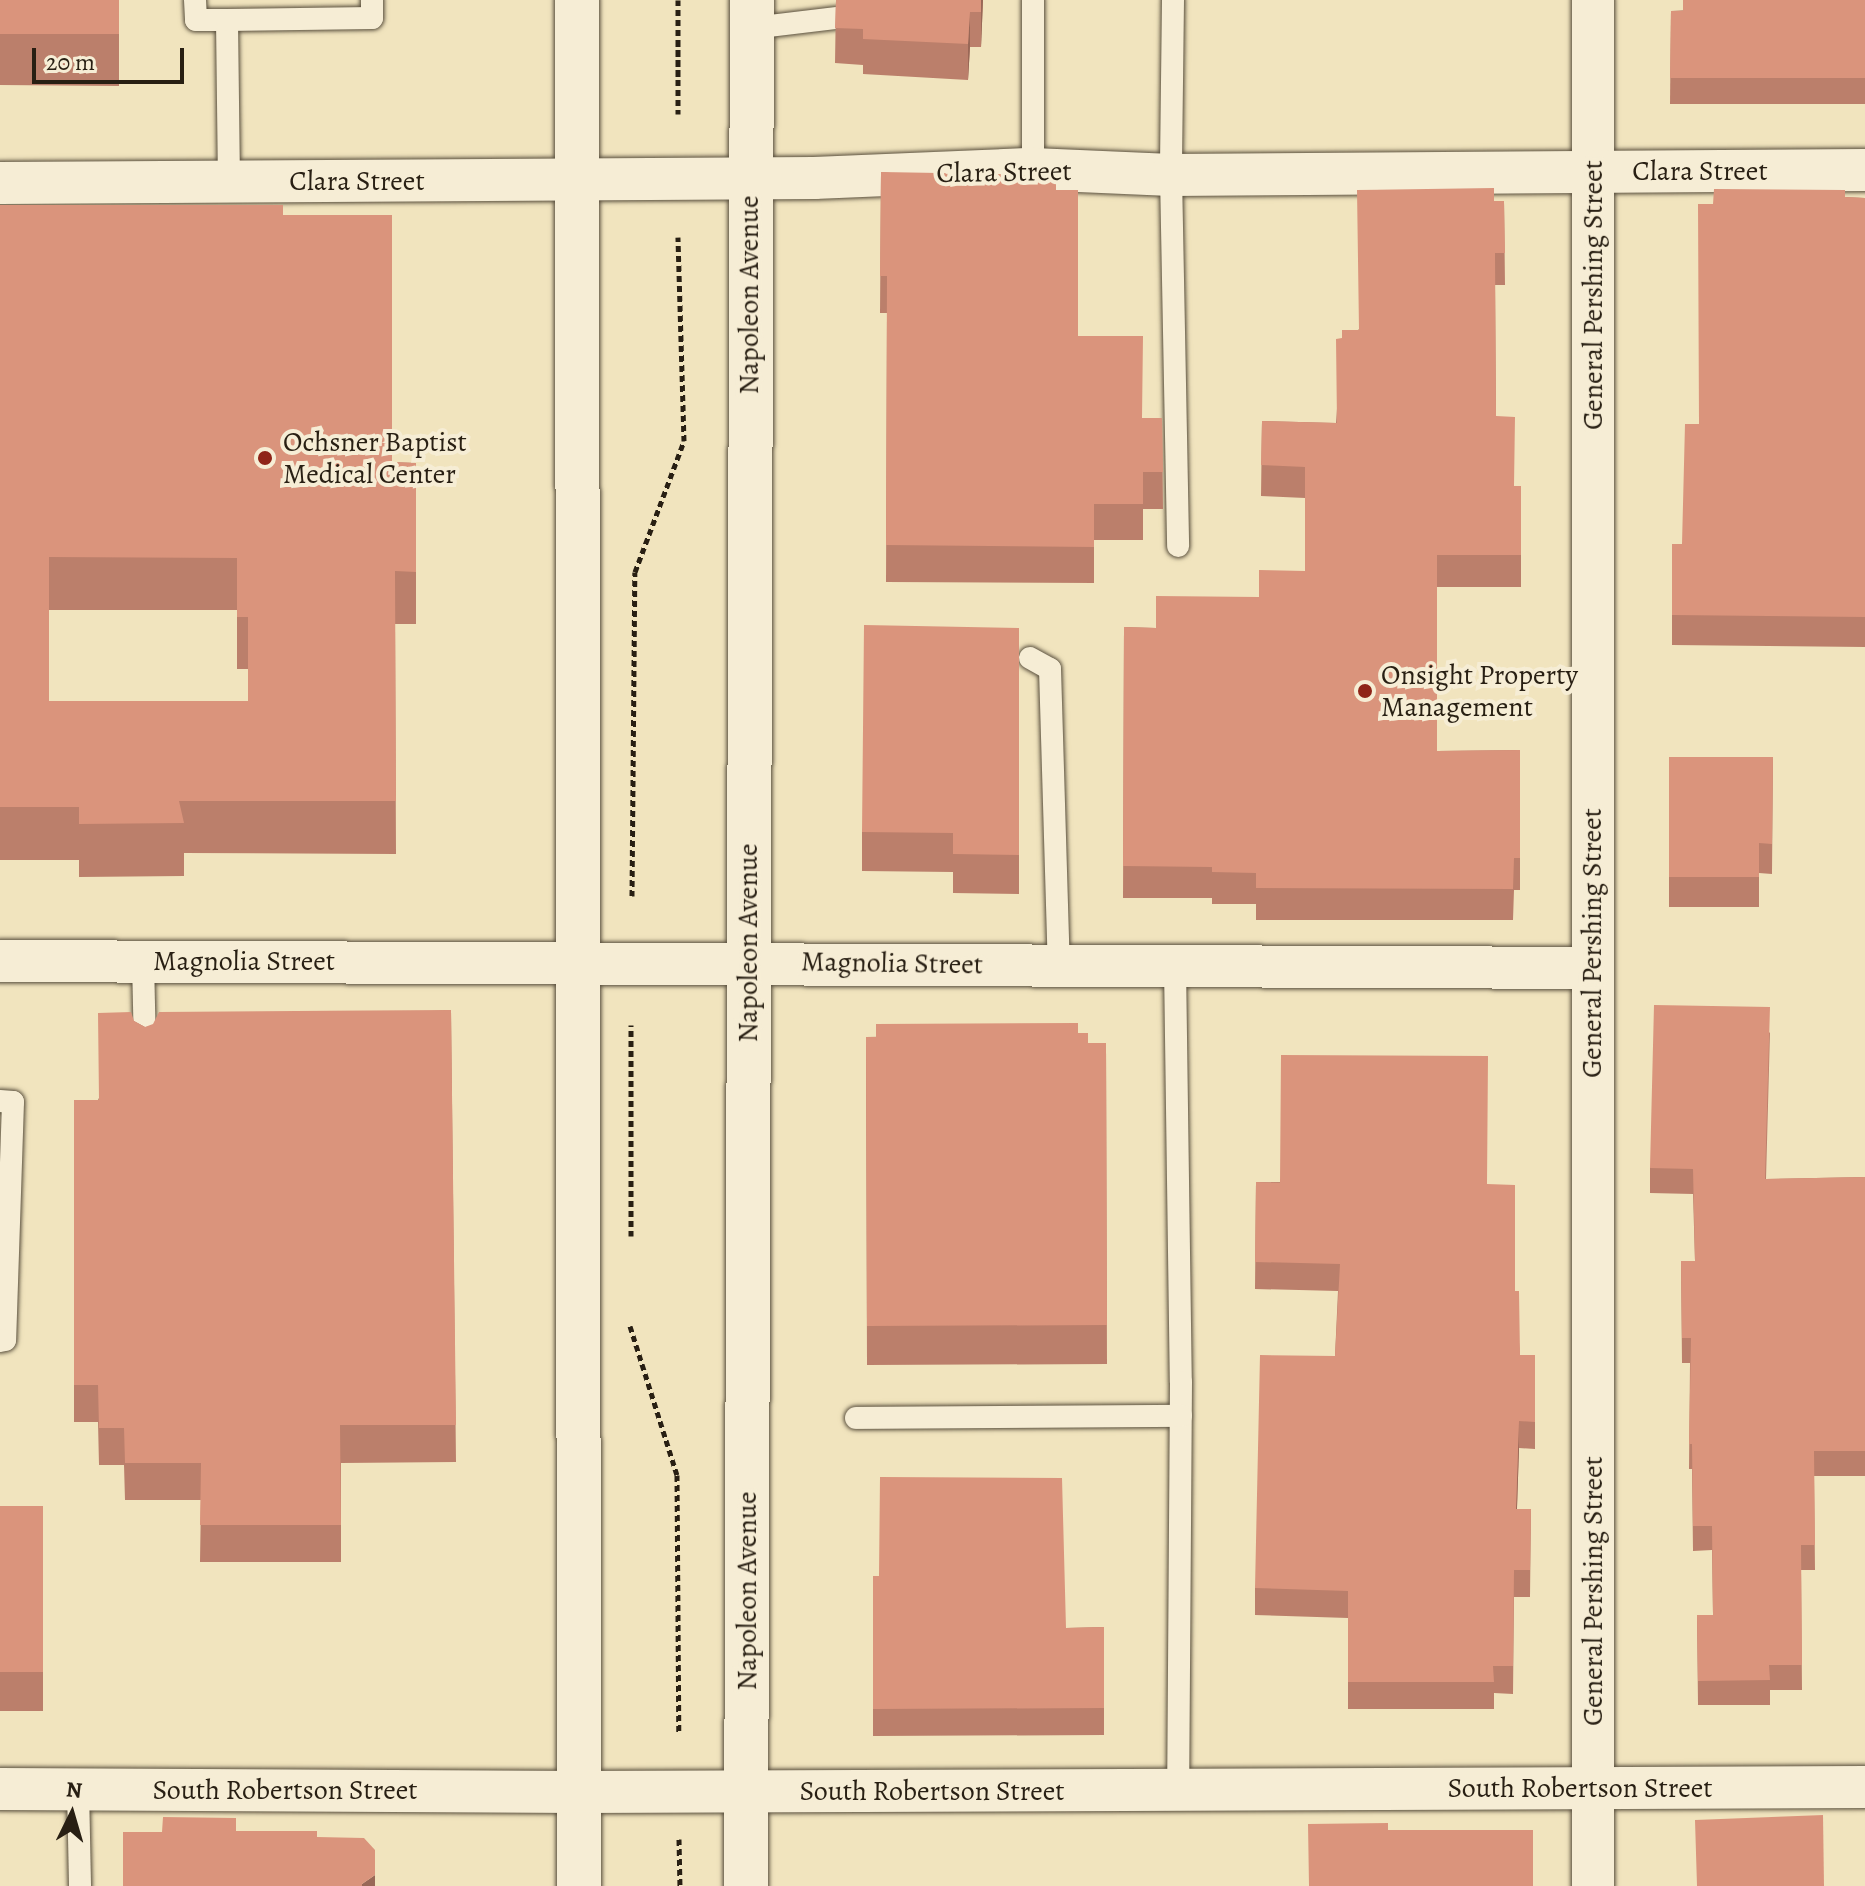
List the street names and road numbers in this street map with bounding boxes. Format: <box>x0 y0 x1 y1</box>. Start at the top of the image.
street label: Clara Street <box>936 154 1072 190</box>
street label: Clara Street <box>1632 154 1768 188</box>
street label: General Pershing Street <box>1576 160 1610 430</box>
street label: Clara Street <box>289 164 425 198</box>
street label: Napoleon Avenue <box>732 196 766 394</box>
street label: General Pershing Street <box>1575 808 1609 1078</box>
street label: Napoleon Avenue <box>731 844 765 1042</box>
street label: Magnolia Street <box>153 944 335 978</box>
street label: Magnolia Street <box>801 945 983 981</box>
street label: General Pershing Street <box>1576 1456 1610 1726</box>
street label: Napoleon Avenue <box>730 1492 764 1690</box>
street label: South Robertson Street <box>1448 1771 1712 1805</box>
street label: South Robertson Street <box>153 1773 417 1807</box>
street label: South Robertson Street <box>800 1774 1064 1808</box>

